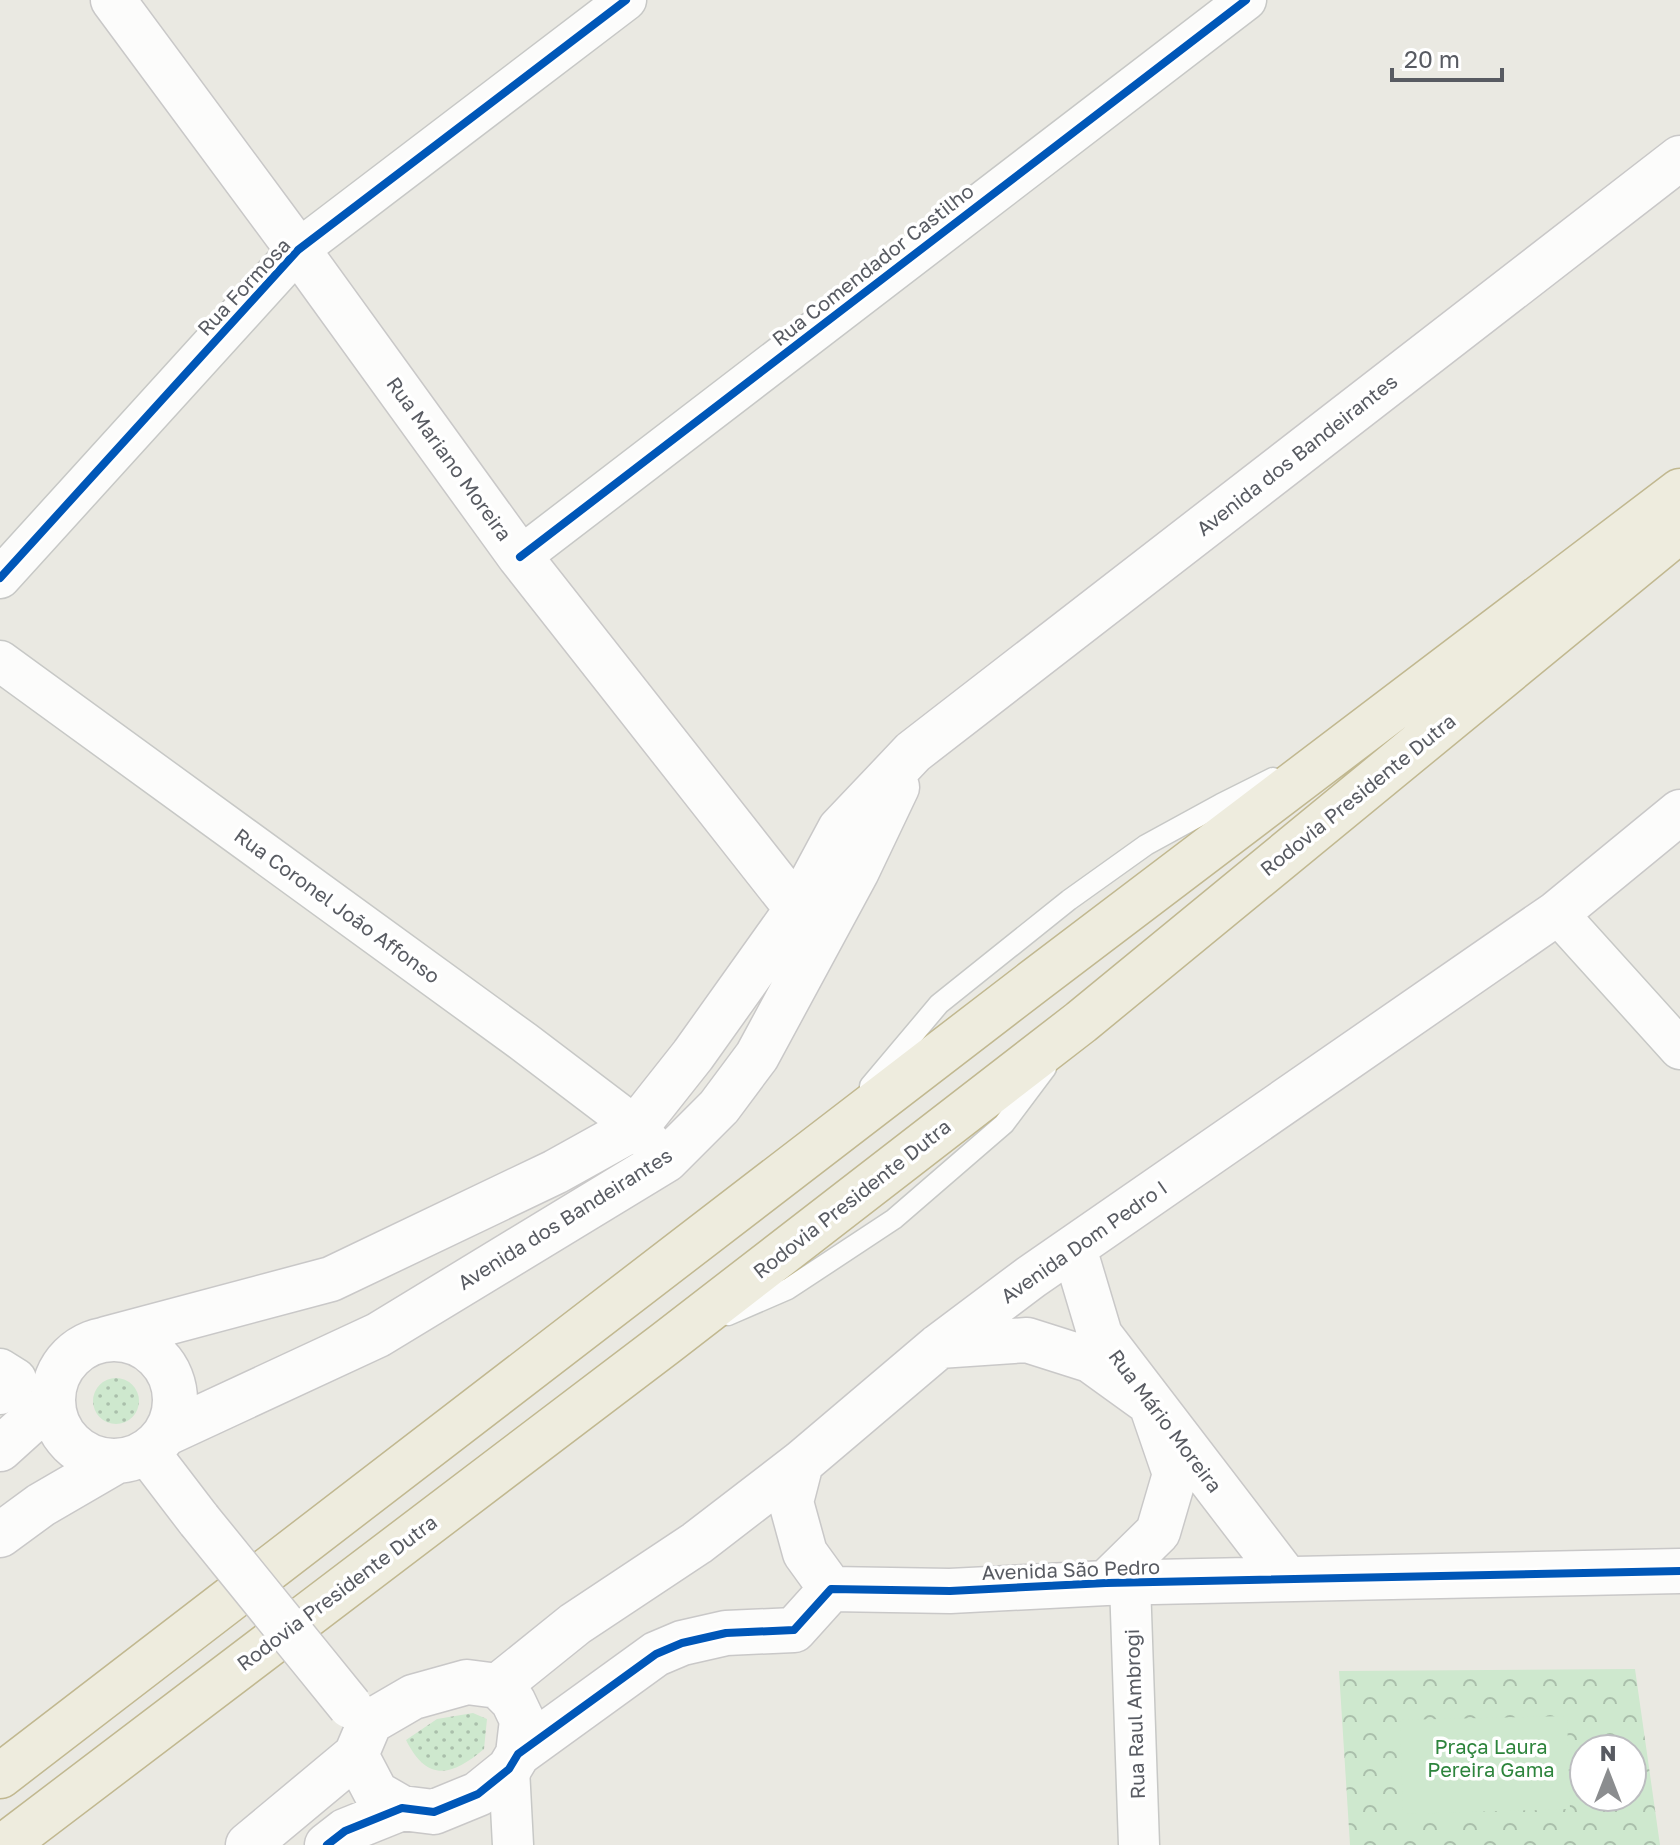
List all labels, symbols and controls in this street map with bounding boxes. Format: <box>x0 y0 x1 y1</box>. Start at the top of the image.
scale bar <box>1392 32 1502 82</box>
text: 20 m <box>1404 44 1460 73</box>
street label: Rua Comendador Castilho <box>767 178 978 350</box>
street label: Rua Formosa <box>192 233 295 340</box>
street label: Avenida dos Bandeirantes <box>1191 368 1402 540</box>
street label: Rua Mariano Moreira <box>382 372 517 545</box>
street label: Rodovia Presidente Dutra <box>1255 708 1460 880</box>
street label: Rua Coronel João Affonso <box>230 823 445 988</box>
street label: Rodovia Presidente Dutra <box>748 1114 955 1283</box>
street label: Avenida dos Bandeirantes <box>453 1142 676 1294</box>
street label: Avenida Dom Pedro I <box>996 1175 1171 1308</box>
street label: Rua Mário Moreira <box>1104 1344 1227 1497</box>
street label: Rodovia Presidente Dutra <box>232 1509 441 1675</box>
street label: Avenida São Pedro <box>981 1554 1161 1584</box>
street label: Rua Raul Ambrogi <box>1119 1628 1149 1800</box>
north arrow <box>1568 1733 1648 1813</box>
park label: Praça Laura Pereira Gama <box>1427 1734 1555 1781</box>
text: N <box>1600 1739 1616 1766</box>

